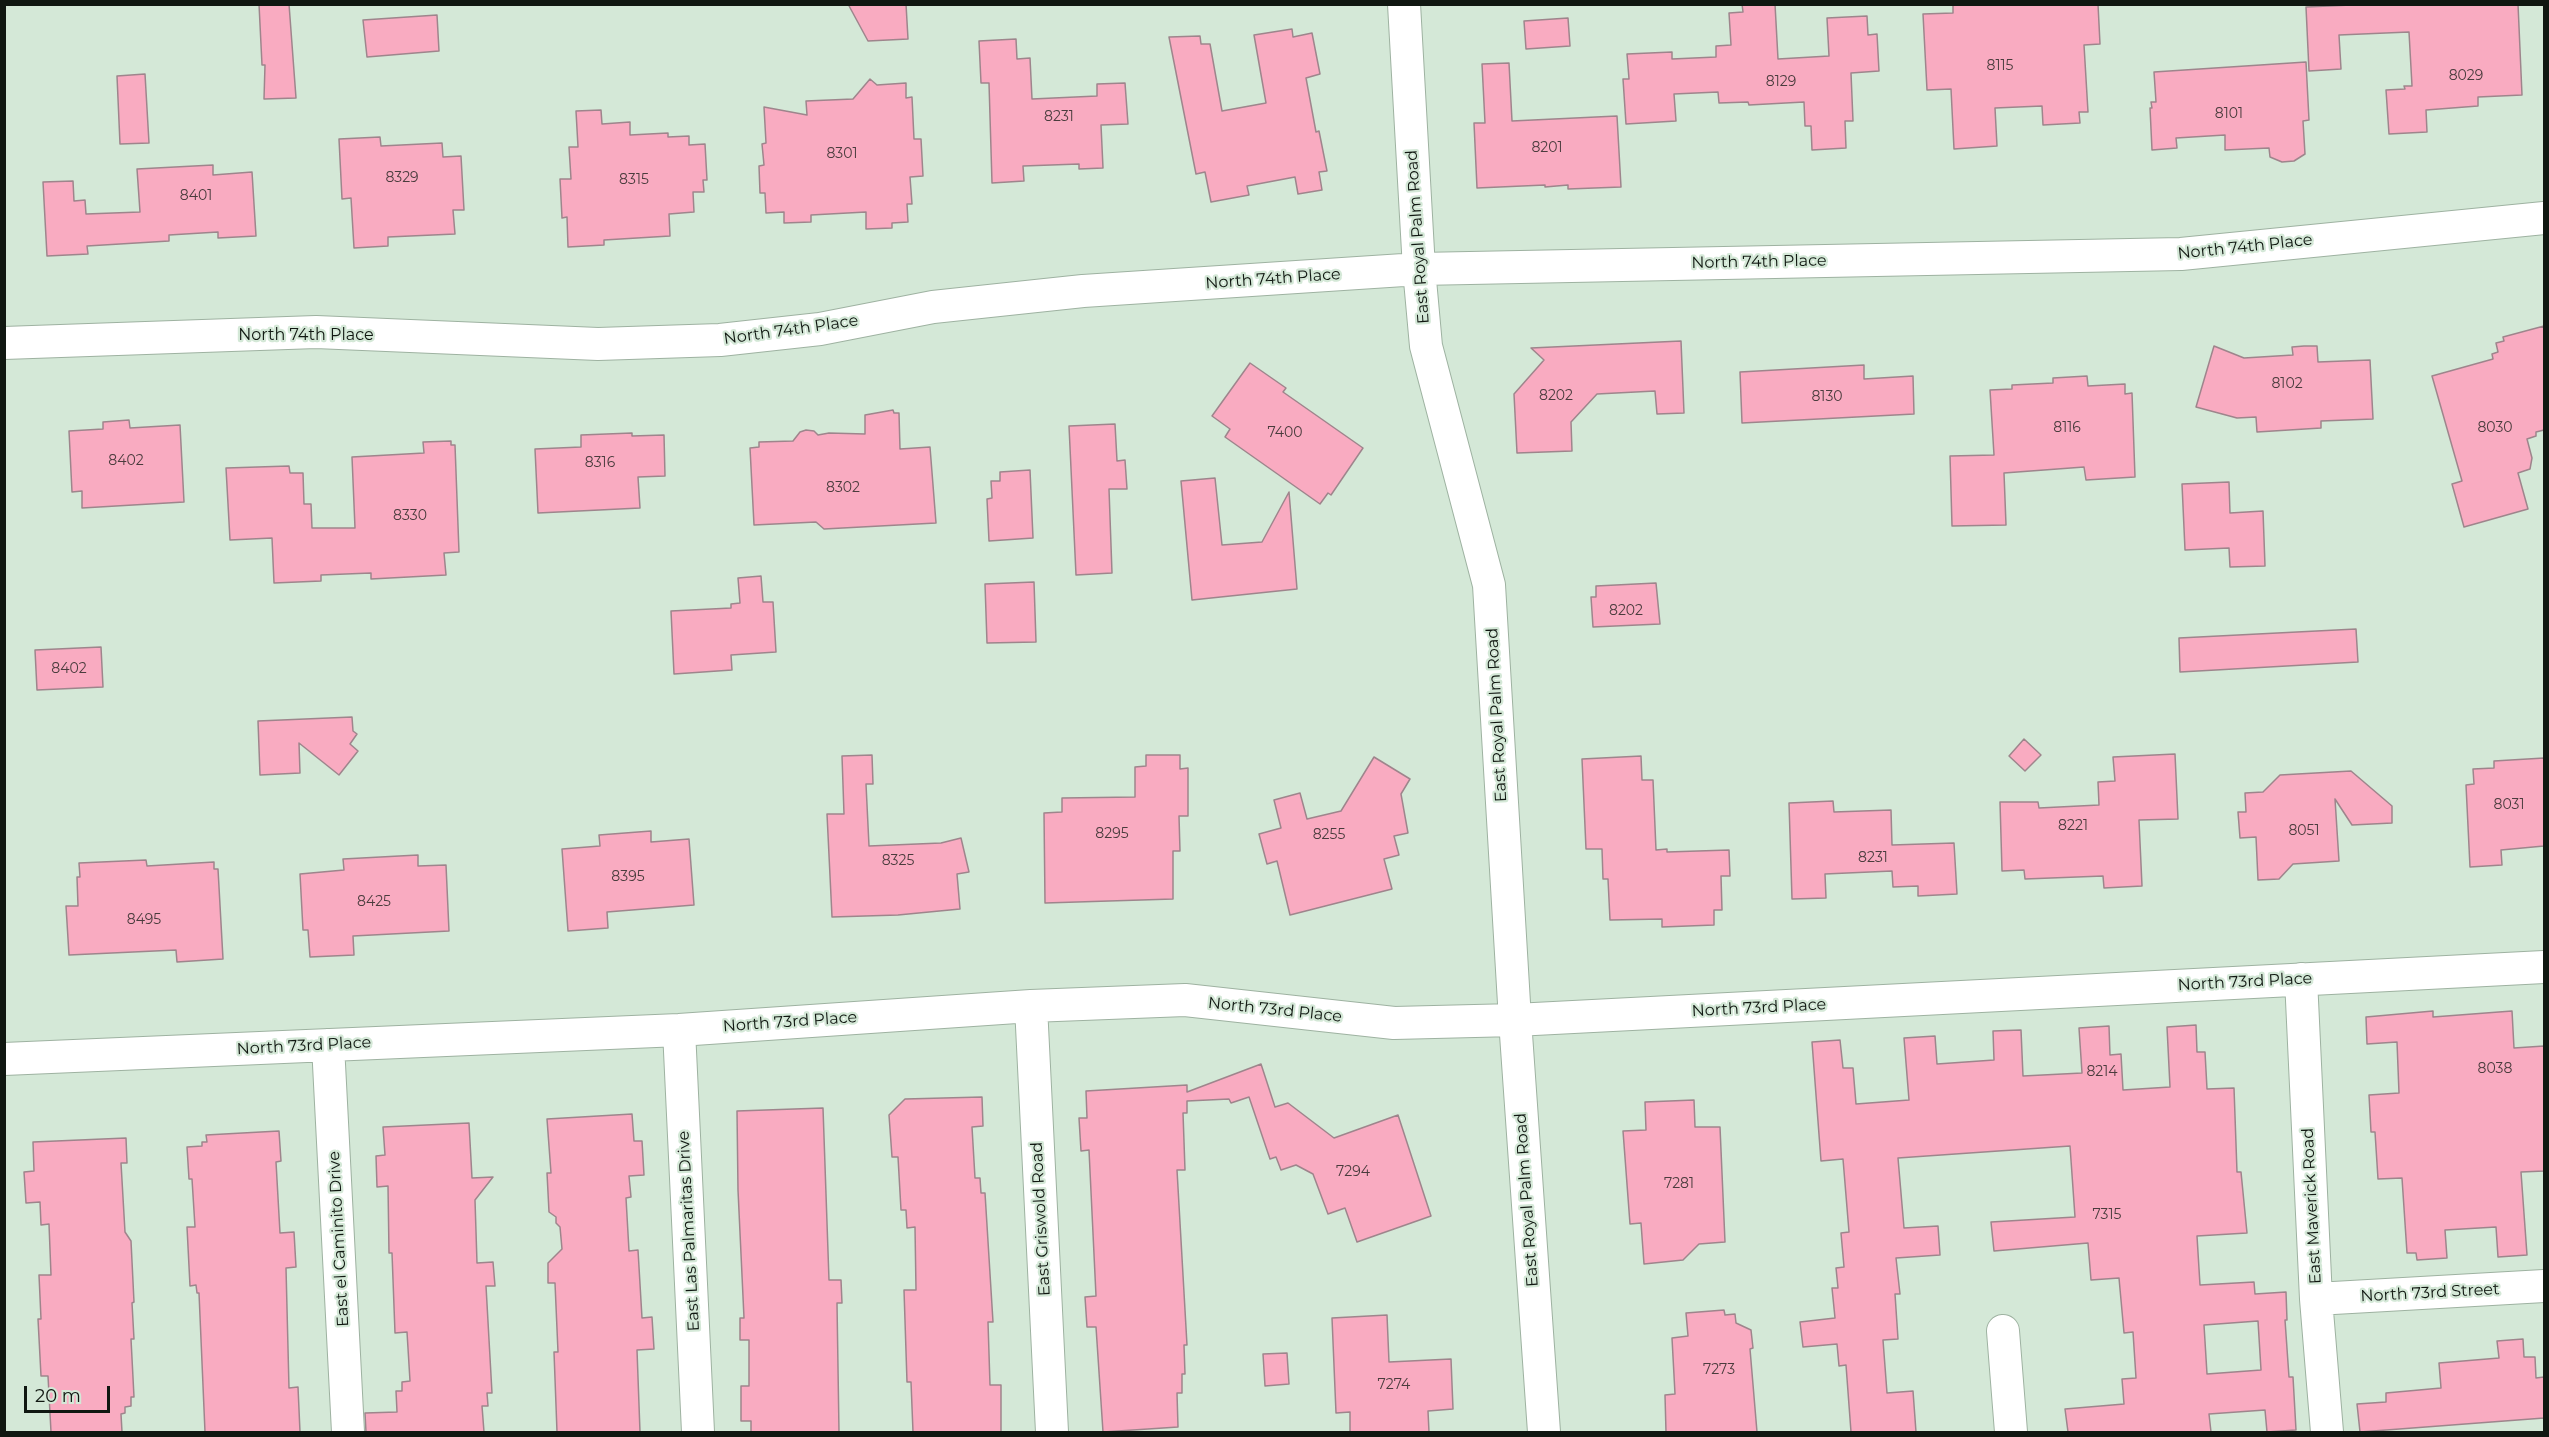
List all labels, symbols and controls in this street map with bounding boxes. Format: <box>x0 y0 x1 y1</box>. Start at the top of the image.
house number: 8115 <box>1987 58 2013 74</box>
house number: 8029 <box>2449 68 2483 84</box>
house number: 8129 <box>1766 74 1796 90</box>
house number: 8101 <box>2215 106 2243 122</box>
house number: 8231 <box>1044 109 1074 125</box>
house number: 8201 <box>1531 140 1563 156</box>
house number: 8301 <box>826 146 858 162</box>
street label: East Royal Palm Road <box>1402 149 1434 325</box>
house number: 8329 <box>385 170 419 186</box>
house number: 8315 <box>619 172 649 188</box>
house number: 8401 <box>180 188 212 204</box>
street label: North 74th Place <box>2177 230 2313 264</box>
street label: North 74th Place <box>1691 251 1827 273</box>
street label: North 74th Place <box>1205 265 1341 293</box>
street label: North 74th Place <box>723 311 859 349</box>
street label: North 74th Place <box>238 325 374 345</box>
house number: 8102 <box>2271 376 2303 392</box>
house number: 8202 <box>1539 388 1573 404</box>
house number: 8130 <box>1811 389 1843 405</box>
house number: 8116 <box>2053 420 2081 436</box>
house number: 8030 <box>2477 420 2513 436</box>
house number: 7400 <box>1267 425 1303 441</box>
house number: 8402 <box>108 453 144 469</box>
house number: 8316 <box>585 455 615 471</box>
house number: 8302 <box>826 480 860 496</box>
house number: 8330 <box>393 508 427 524</box>
house number: 8202 <box>1609 603 1643 619</box>
street label: East Royal Palm Road <box>1483 628 1511 802</box>
house number: 8402 <box>51 661 87 677</box>
house number: 8031 <box>2493 797 2525 813</box>
house number: 8221 <box>2058 818 2088 834</box>
house number: 8051 <box>2288 823 2320 839</box>
house number: 8295 <box>1095 826 1129 842</box>
house number: 8255 <box>1313 827 1345 843</box>
house number: 8231 <box>1858 850 1888 866</box>
house number: 8325 <box>882 853 914 869</box>
house number: 8395 <box>611 869 645 885</box>
house number: 8425 <box>357 894 391 910</box>
house number: 8495 <box>127 912 161 928</box>
street label: North 73rd Place <box>2177 969 2313 995</box>
street label: North 73rd Place <box>1207 993 1343 1027</box>
street label: North 73rd Place <box>1691 995 1827 1021</box>
street label: North 73rd Place <box>722 1008 858 1036</box>
street label: North 73rd Place <box>236 1033 372 1059</box>
house number: 8038 <box>2478 1061 2512 1077</box>
house number: 8214 <box>2086 1064 2118 1080</box>
street label: East Royal Palm Road <box>1511 1112 1543 1288</box>
street label: East Maverick Road <box>2298 1127 2326 1285</box>
street label: East Las Palmaritas Drive <box>674 1130 704 1332</box>
street label: East Griswold Road <box>1027 1142 1055 1296</box>
street label: East el Caminito Drive <box>325 1151 353 1327</box>
house number: 7294 <box>1336 1164 1370 1180</box>
house number: 7281 <box>1664 1176 1694 1192</box>
house number: 7315 <box>2093 1207 2121 1223</box>
street label: North 73rd Street <box>2360 1280 2500 1306</box>
house number: 7273 <box>1703 1362 1735 1378</box>
scale bar <box>27 1374 112 1412</box>
house number: 7274 <box>1378 1377 1410 1393</box>
text: 20 m <box>35 1385 81 1407</box>

